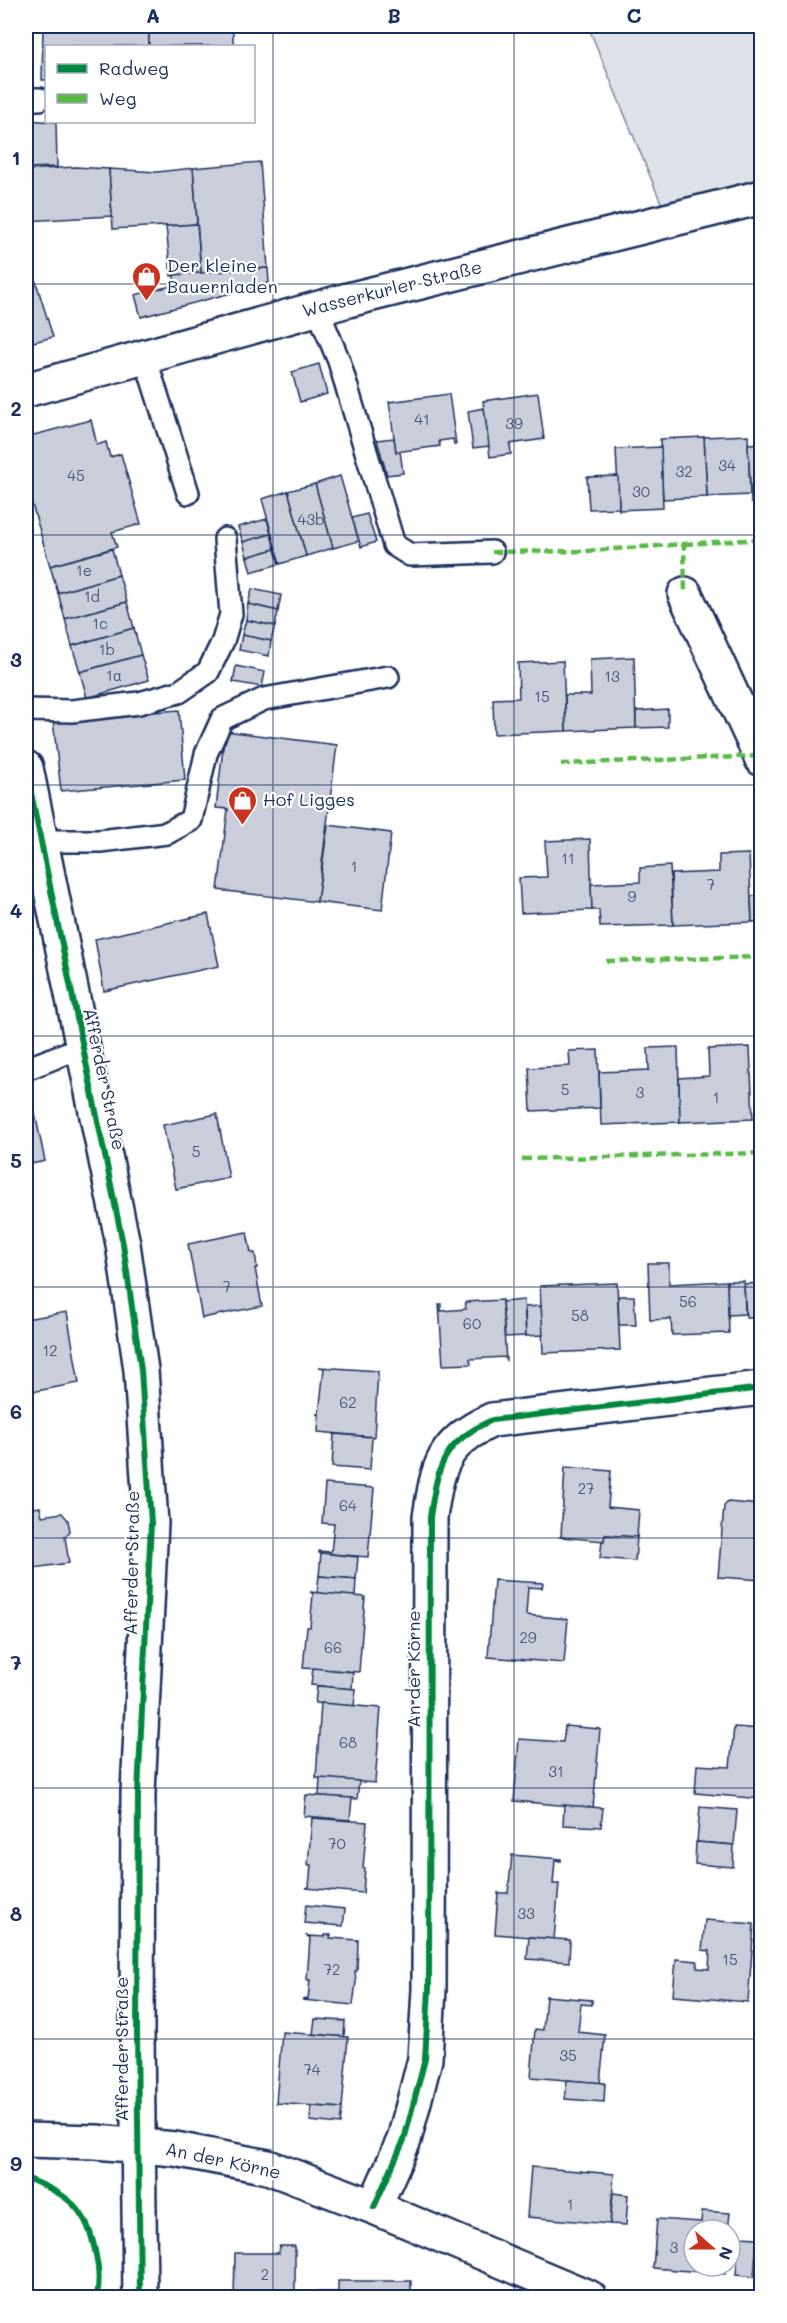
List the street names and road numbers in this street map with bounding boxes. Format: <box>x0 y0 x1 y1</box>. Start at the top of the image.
street label: Wasserkurler Straße <box>299 254 484 322</box>
street label: Afferder Straße <box>78 1005 132 1152</box>
street label: Afferder Straße <box>118 1490 144 1636</box>
street label: An der Körne <box>401 1610 425 1728</box>
street label: Afferder Straße <box>109 1977 133 2121</box>
street label: An der Körne <box>163 2136 283 2184</box>

